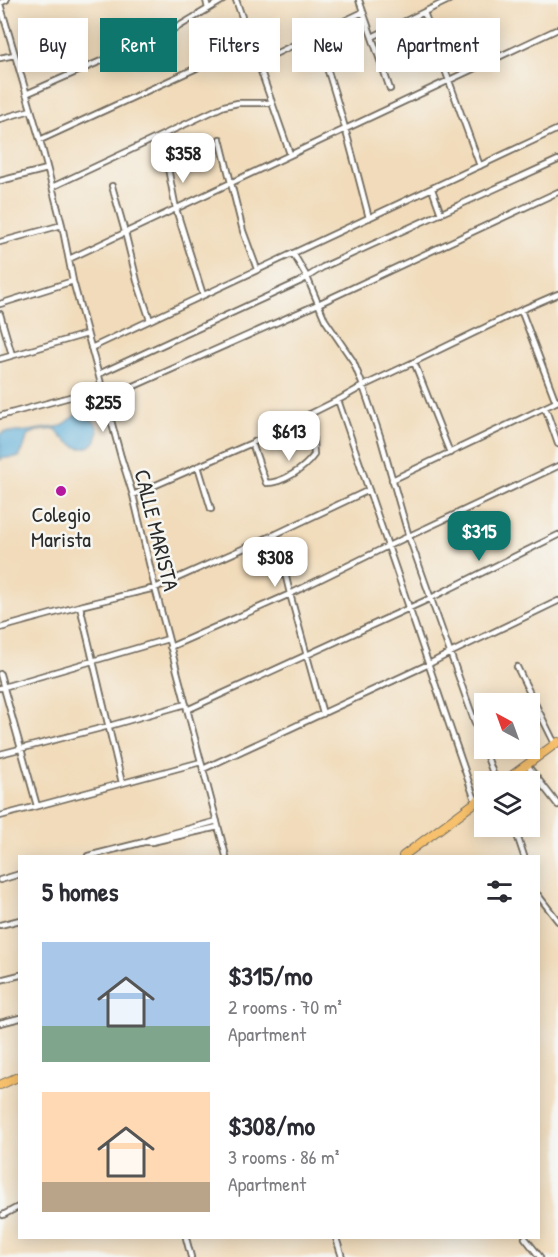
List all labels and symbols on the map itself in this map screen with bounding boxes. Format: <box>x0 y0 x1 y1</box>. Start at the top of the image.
pin: $358 <box>147 133 219 184</box>
pin: $255 <box>67 382 139 433</box>
pin: $613 <box>253 411 325 462</box>
street label: CALLE MARISTA <box>127 466 187 594</box>
marker: Colegio Marista <box>54 484 68 498</box>
place label: Colegio Marista <box>31 499 91 554</box>
pin: $315 <box>443 511 515 562</box>
pin: $308 <box>239 537 311 588</box>
north arrow <box>474 693 540 759</box>

